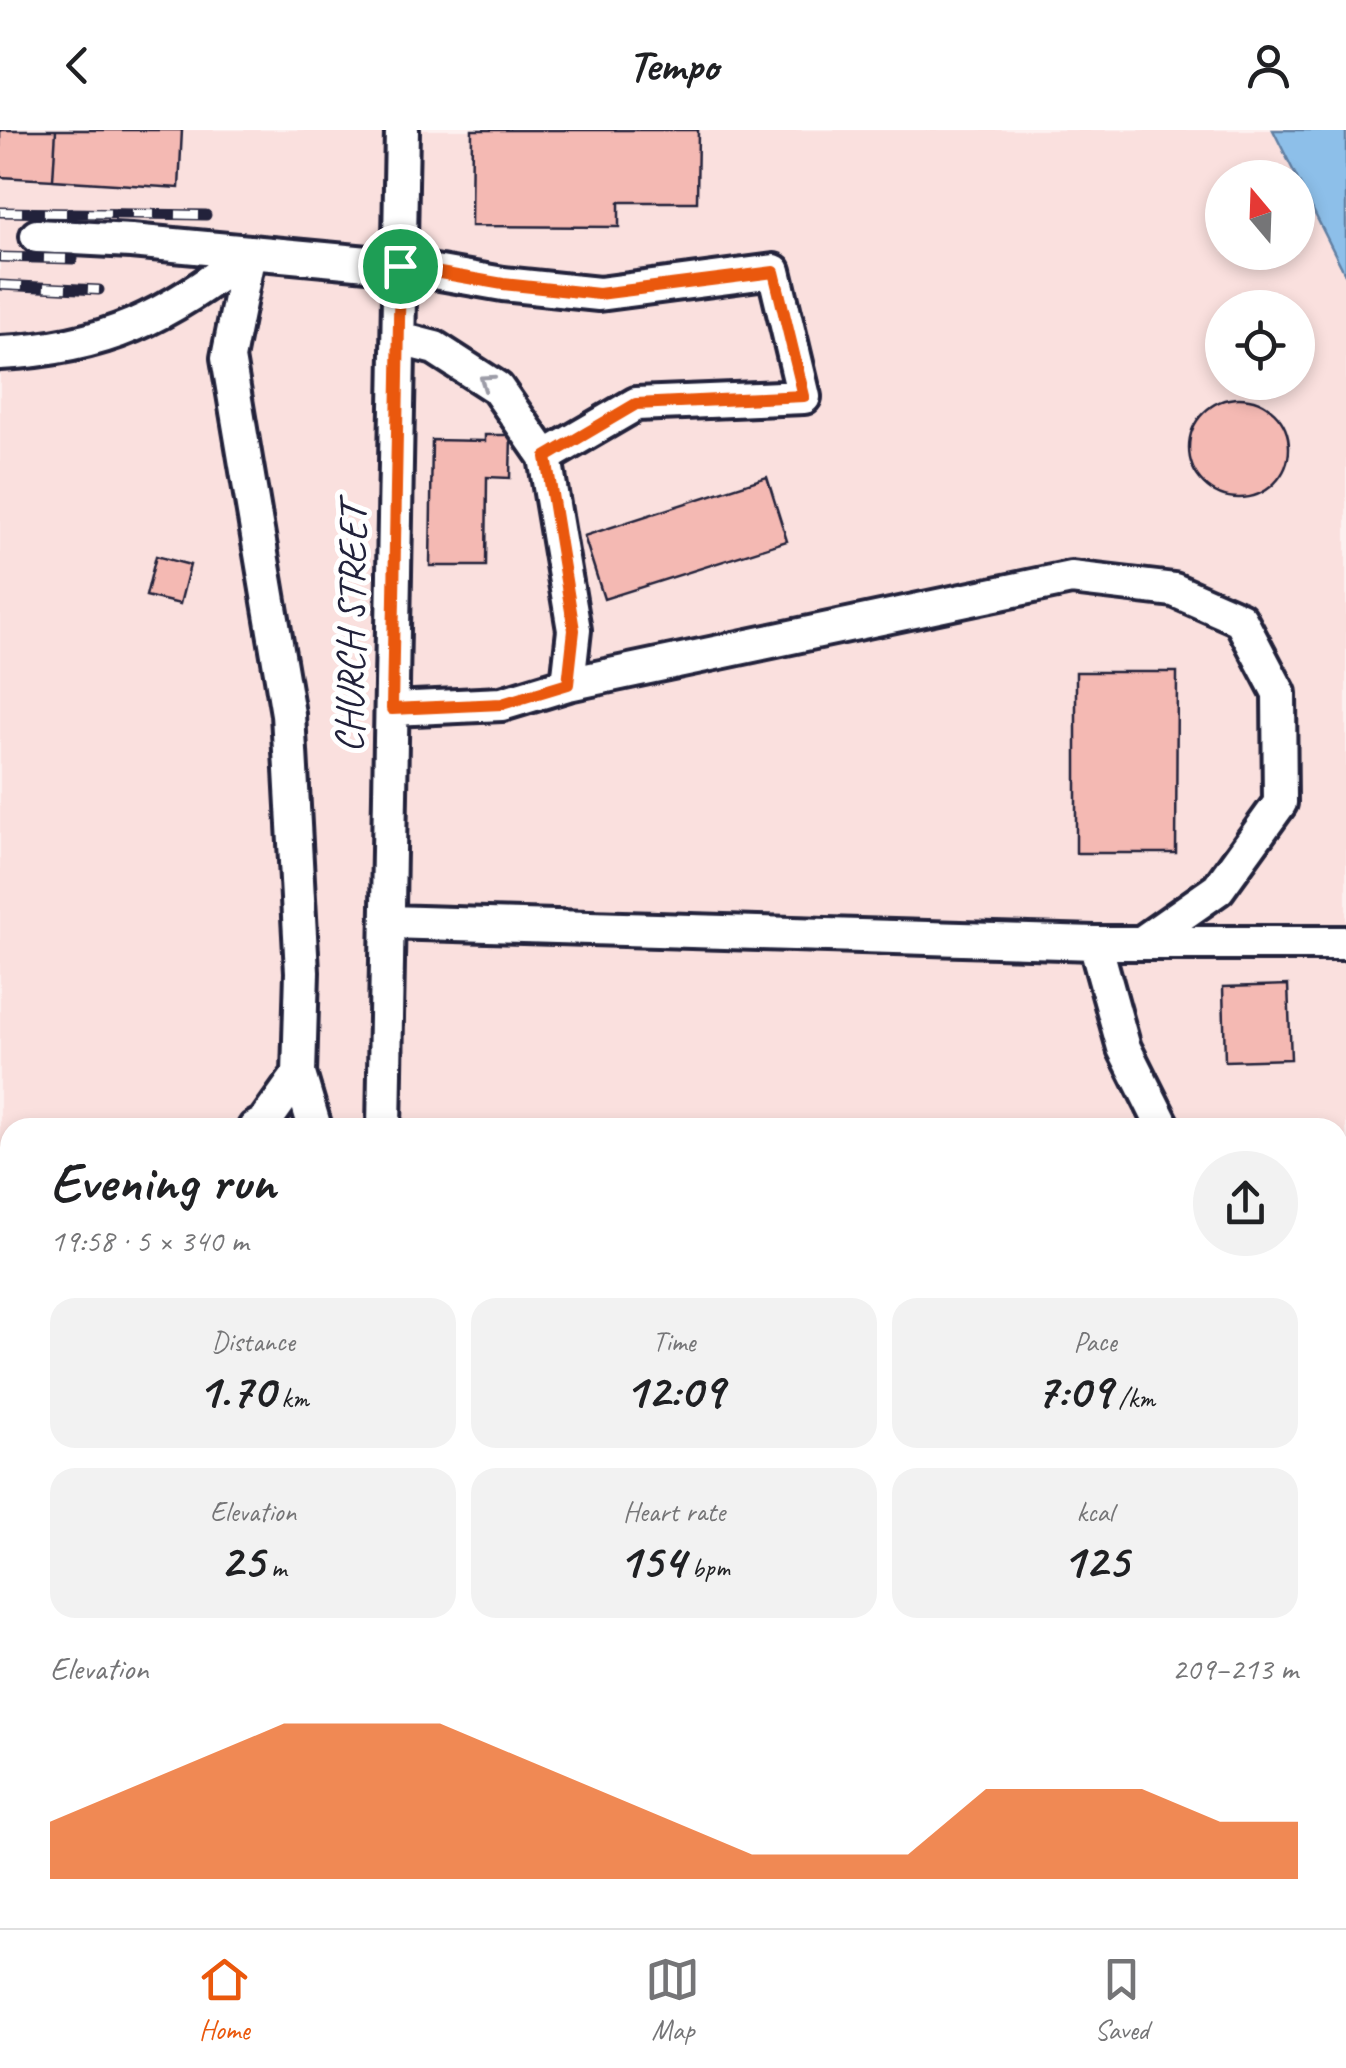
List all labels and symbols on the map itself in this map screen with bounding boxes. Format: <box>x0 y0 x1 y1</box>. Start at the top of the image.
north arrow <box>1205 160 1315 270</box>
pin <box>358 224 443 309</box>
one-way arrow <box>479 375 497 393</box>
street label: CHURCH STREET <box>324 493 378 753</box>

